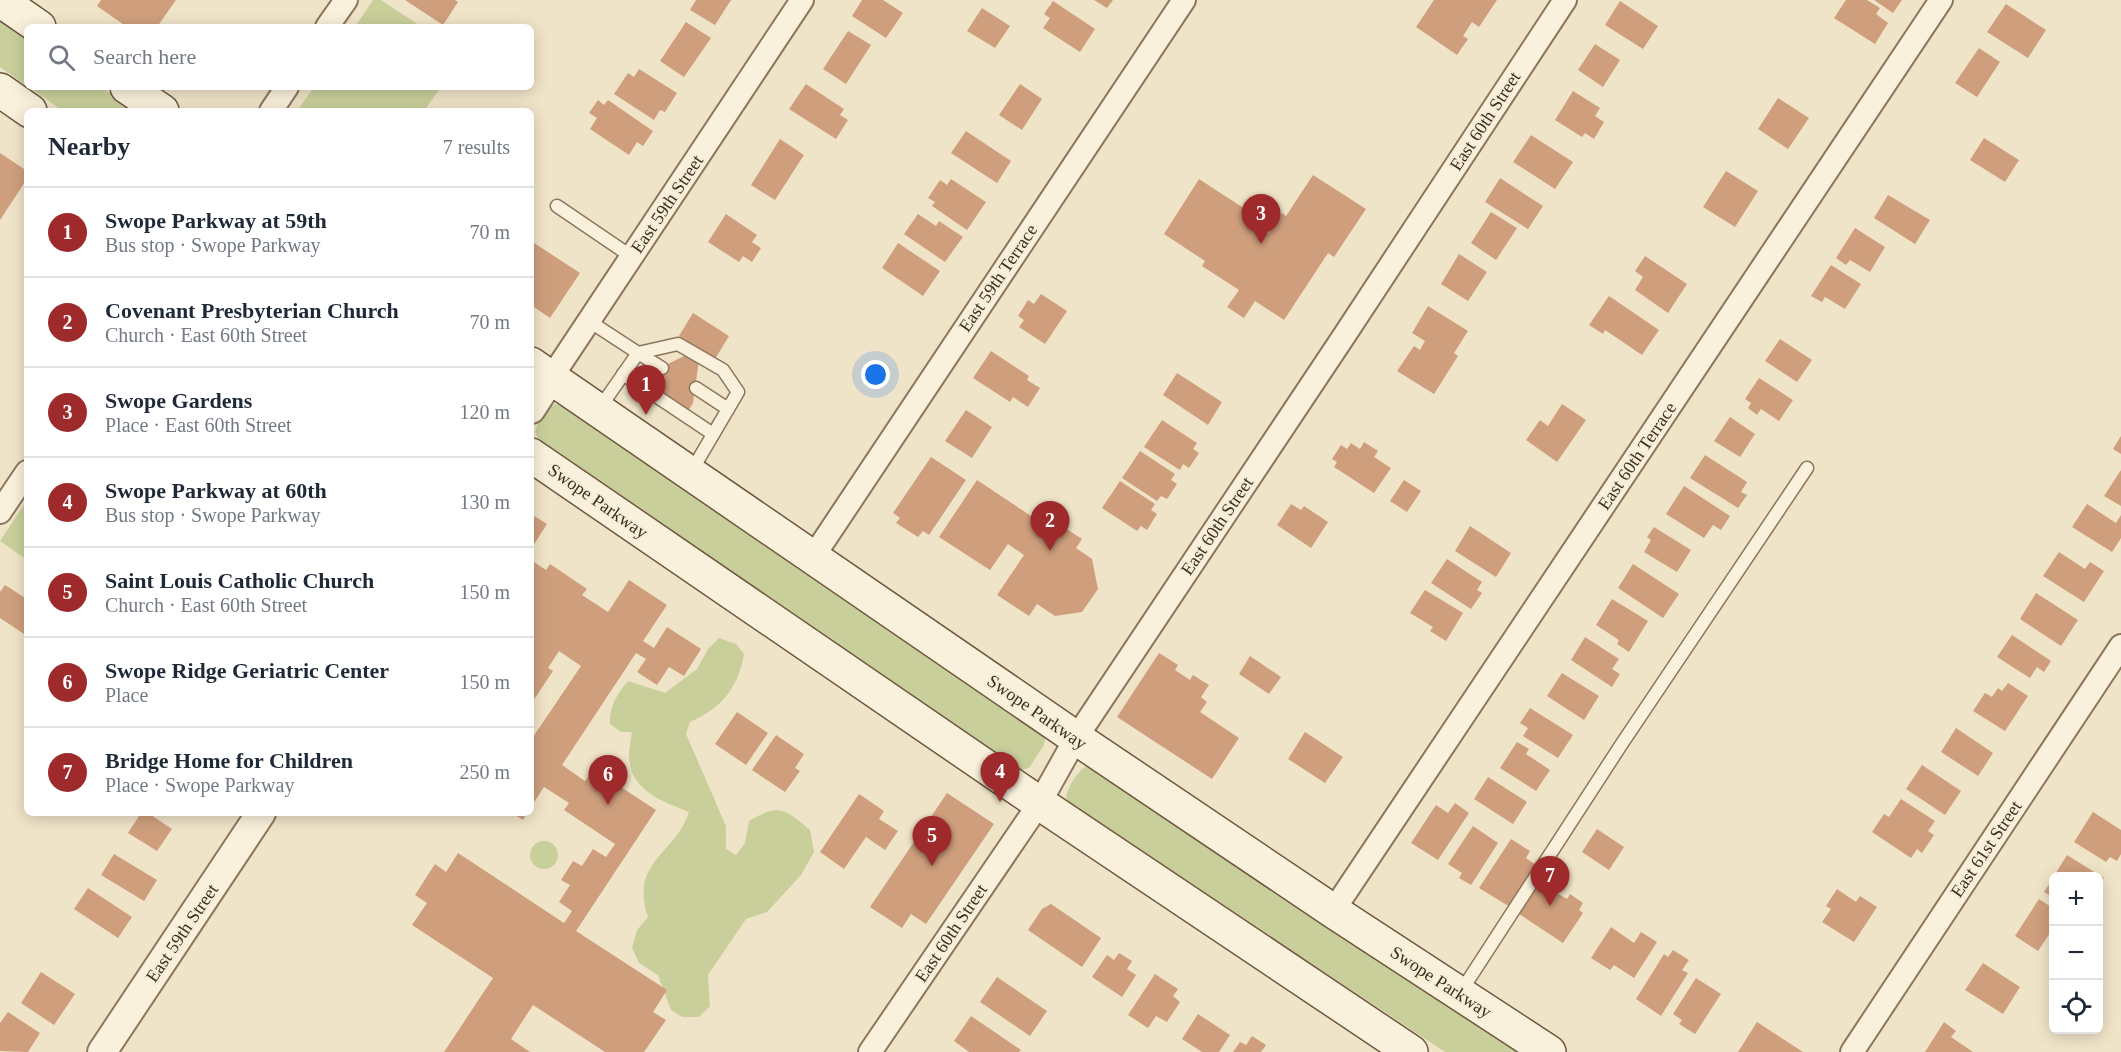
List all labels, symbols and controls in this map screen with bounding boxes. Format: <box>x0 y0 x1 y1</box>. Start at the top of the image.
search box <box>24 24 534 90</box>
icon: search <box>45 41 78 74</box>
text: Search here <box>93 44 196 69</box>
street label: East 60th Street <box>1446 68 1524 174</box>
text: Nearby <box>48 132 130 161</box>
text: 7 results <box>443 136 510 158</box>
street label: East 59th Street <box>627 151 707 257</box>
pin: 3 <box>1242 194 1280 244</box>
text: Swope Parkway at 59th <box>105 208 327 233</box>
street label: East 59th Terrace <box>955 220 1041 336</box>
text: 1 <box>63 221 73 243</box>
text: 70 m <box>469 221 510 243</box>
text: Bus stop · Swope Parkway <box>105 234 321 256</box>
text: Covenant Presbyterian Church <box>105 298 399 323</box>
text: 2 <box>63 311 73 333</box>
text: 70 m <box>469 311 510 333</box>
text: Church · East 60th Street <box>105 324 307 346</box>
your location <box>861 360 890 389</box>
pin: 1 <box>626 366 666 415</box>
text: Swope Gardens <box>105 388 252 413</box>
street label: East 60th Terrace <box>1594 398 1680 514</box>
text: 3 <box>63 401 73 423</box>
text: 120 m <box>459 401 510 423</box>
text: Place · East 60th Street <box>105 414 292 436</box>
street label: Swope Parkway <box>545 459 651 543</box>
street label: East 60th Street <box>1177 473 1257 579</box>
text: Swope Parkway at 60th <box>105 478 327 503</box>
text: 4 <box>63 491 73 513</box>
text: 130 m <box>459 491 510 513</box>
pin: 2 <box>1030 502 1070 551</box>
text: Bus stop · Swope Parkway <box>105 504 321 526</box>
text: Saint Louis Catholic Church <box>105 568 374 593</box>
text: 5 <box>63 581 73 603</box>
text: 150 m <box>459 581 510 603</box>
text: Church · East 60th Street <box>105 594 307 616</box>
text: Swope Ridge Geriatric Center <box>105 658 389 683</box>
street label: Swope Parkway <box>984 670 1090 754</box>
text: 6 <box>63 671 73 693</box>
text: 150 m <box>459 671 510 693</box>
text: Place <box>105 684 148 706</box>
text: Bridge Home for Children <box>105 748 353 773</box>
pin: 4 <box>980 752 1020 802</box>
pin: 6 <box>588 756 628 805</box>
text: 7 <box>63 761 73 783</box>
text: 250 m <box>459 761 510 783</box>
text: Place · Swope Parkway <box>105 774 294 796</box>
street label: East 61st Street <box>1946 797 2026 901</box>
pin: 5 <box>912 816 952 866</box>
pin: 7 <box>1530 856 1570 906</box>
map controls <box>2049 872 2103 1034</box>
button: + <box>2049 872 2103 926</box>
street label: East 59th Street <box>142 880 222 986</box>
street label: East 60th Street <box>911 880 991 986</box>
button: − <box>2049 926 2103 980</box>
street label: Swope Parkway <box>1387 942 1495 1022</box>
button: locate <box>2049 980 2103 1034</box>

